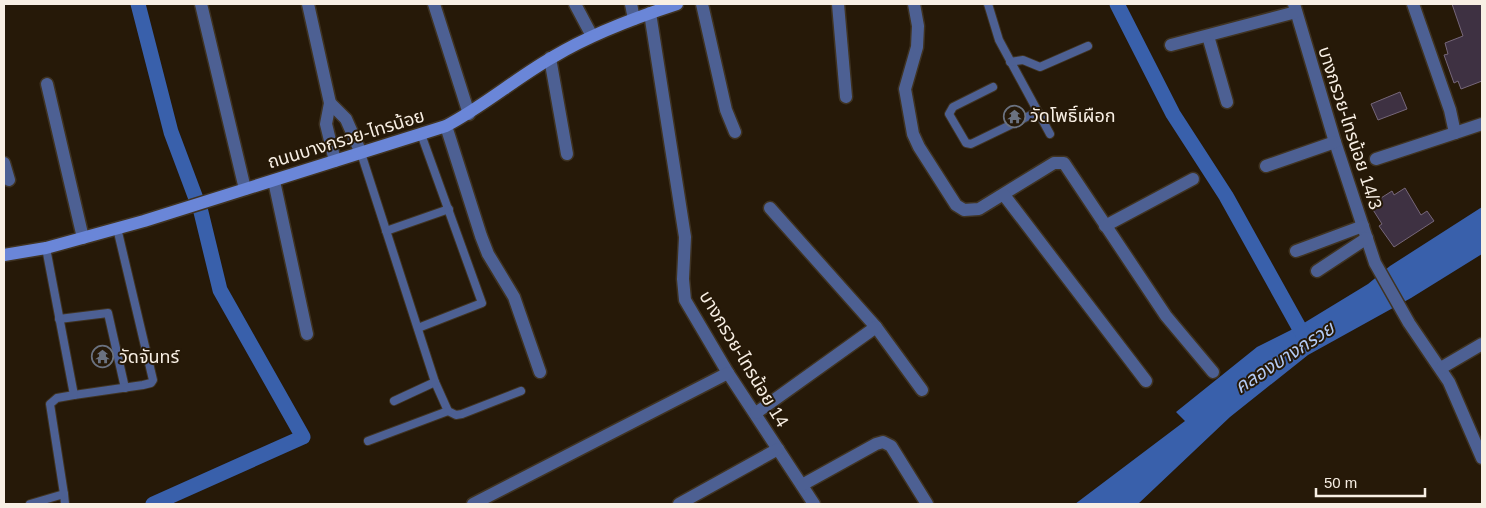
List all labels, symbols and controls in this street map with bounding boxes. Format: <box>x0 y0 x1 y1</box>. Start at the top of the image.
street label: บางกรวย-ไทรน้อย 14/3 <box>1314 44 1386 212</box>
temple icon: วัดโพธิ์เผือก <box>1002 104 1026 128</box>
place label: วัดโพธิ์เผือก <box>1030 105 1116 126</box>
street label: ถนนบางกรวย-ไทรน้อย <box>265 106 427 172</box>
street label: บางกรวย-ไทรน้อย 14 <box>695 287 793 431</box>
water label: คลองบางกรวย <box>1231 317 1339 397</box>
temple icon: วัดจันทร์ <box>91 345 115 369</box>
place label: วัดจันทร์ <box>119 347 180 367</box>
scale bar <box>1316 466 1425 498</box>
text: 50 m <box>1324 474 1357 491</box>

